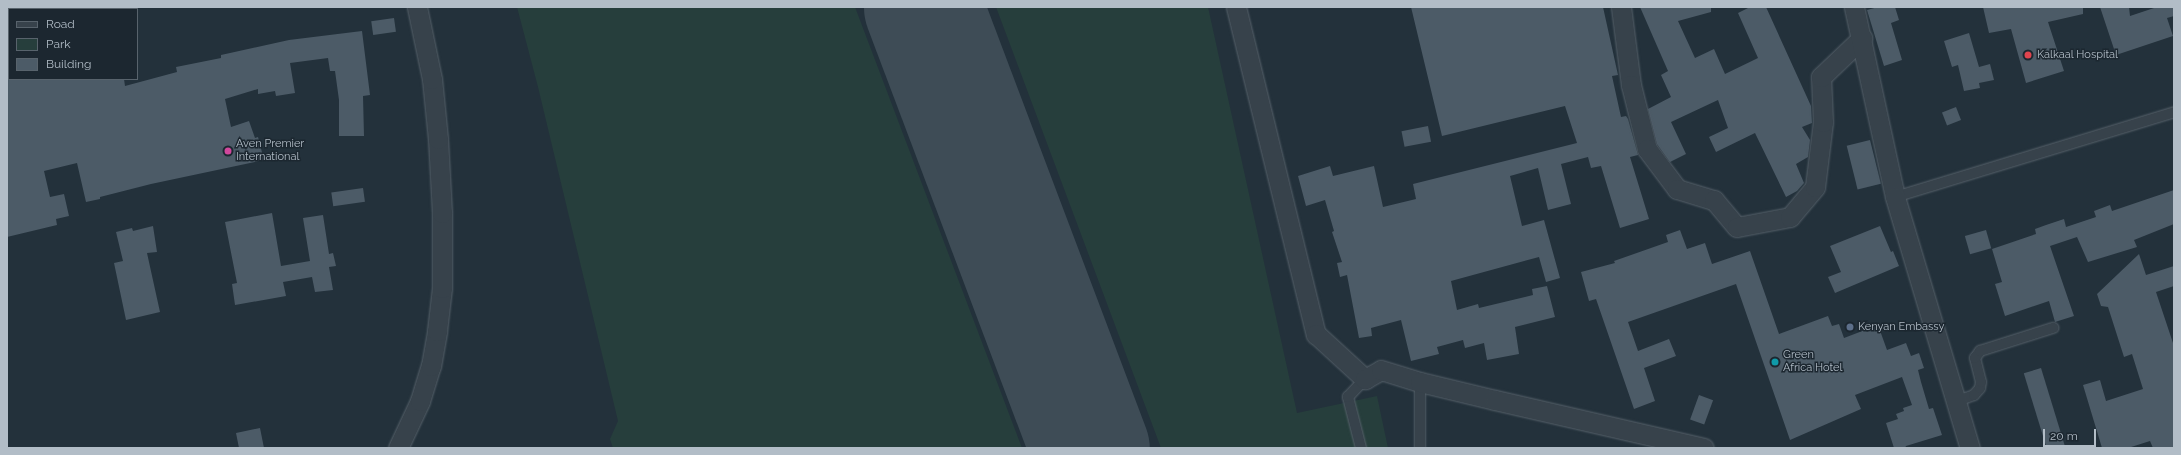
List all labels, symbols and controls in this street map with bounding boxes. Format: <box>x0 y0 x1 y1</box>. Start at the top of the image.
legend <box>8 8 138 80</box>
text: Road <box>46 17 75 31</box>
text: Park <box>46 37 71 51</box>
place label: Kalkaal Hospital <box>2037 48 2118 62</box>
marker: Kalkaal Hospital <box>2022 49 2034 61</box>
text: Building <box>46 57 92 71</box>
place label: Aven Premier International <box>236 138 304 164</box>
marker: Aven Premier International <box>223 146 233 156</box>
place label: Kenyan Embassy <box>1858 320 1945 334</box>
marker: Kenyan Embassy <box>1845 322 1855 332</box>
place label: Green Africa Hotel <box>1783 349 1843 375</box>
marker: Green Africa Hotel <box>1770 357 1780 367</box>
scale bar <box>2045 421 2098 447</box>
text: 20 m <box>2050 429 2078 443</box>

